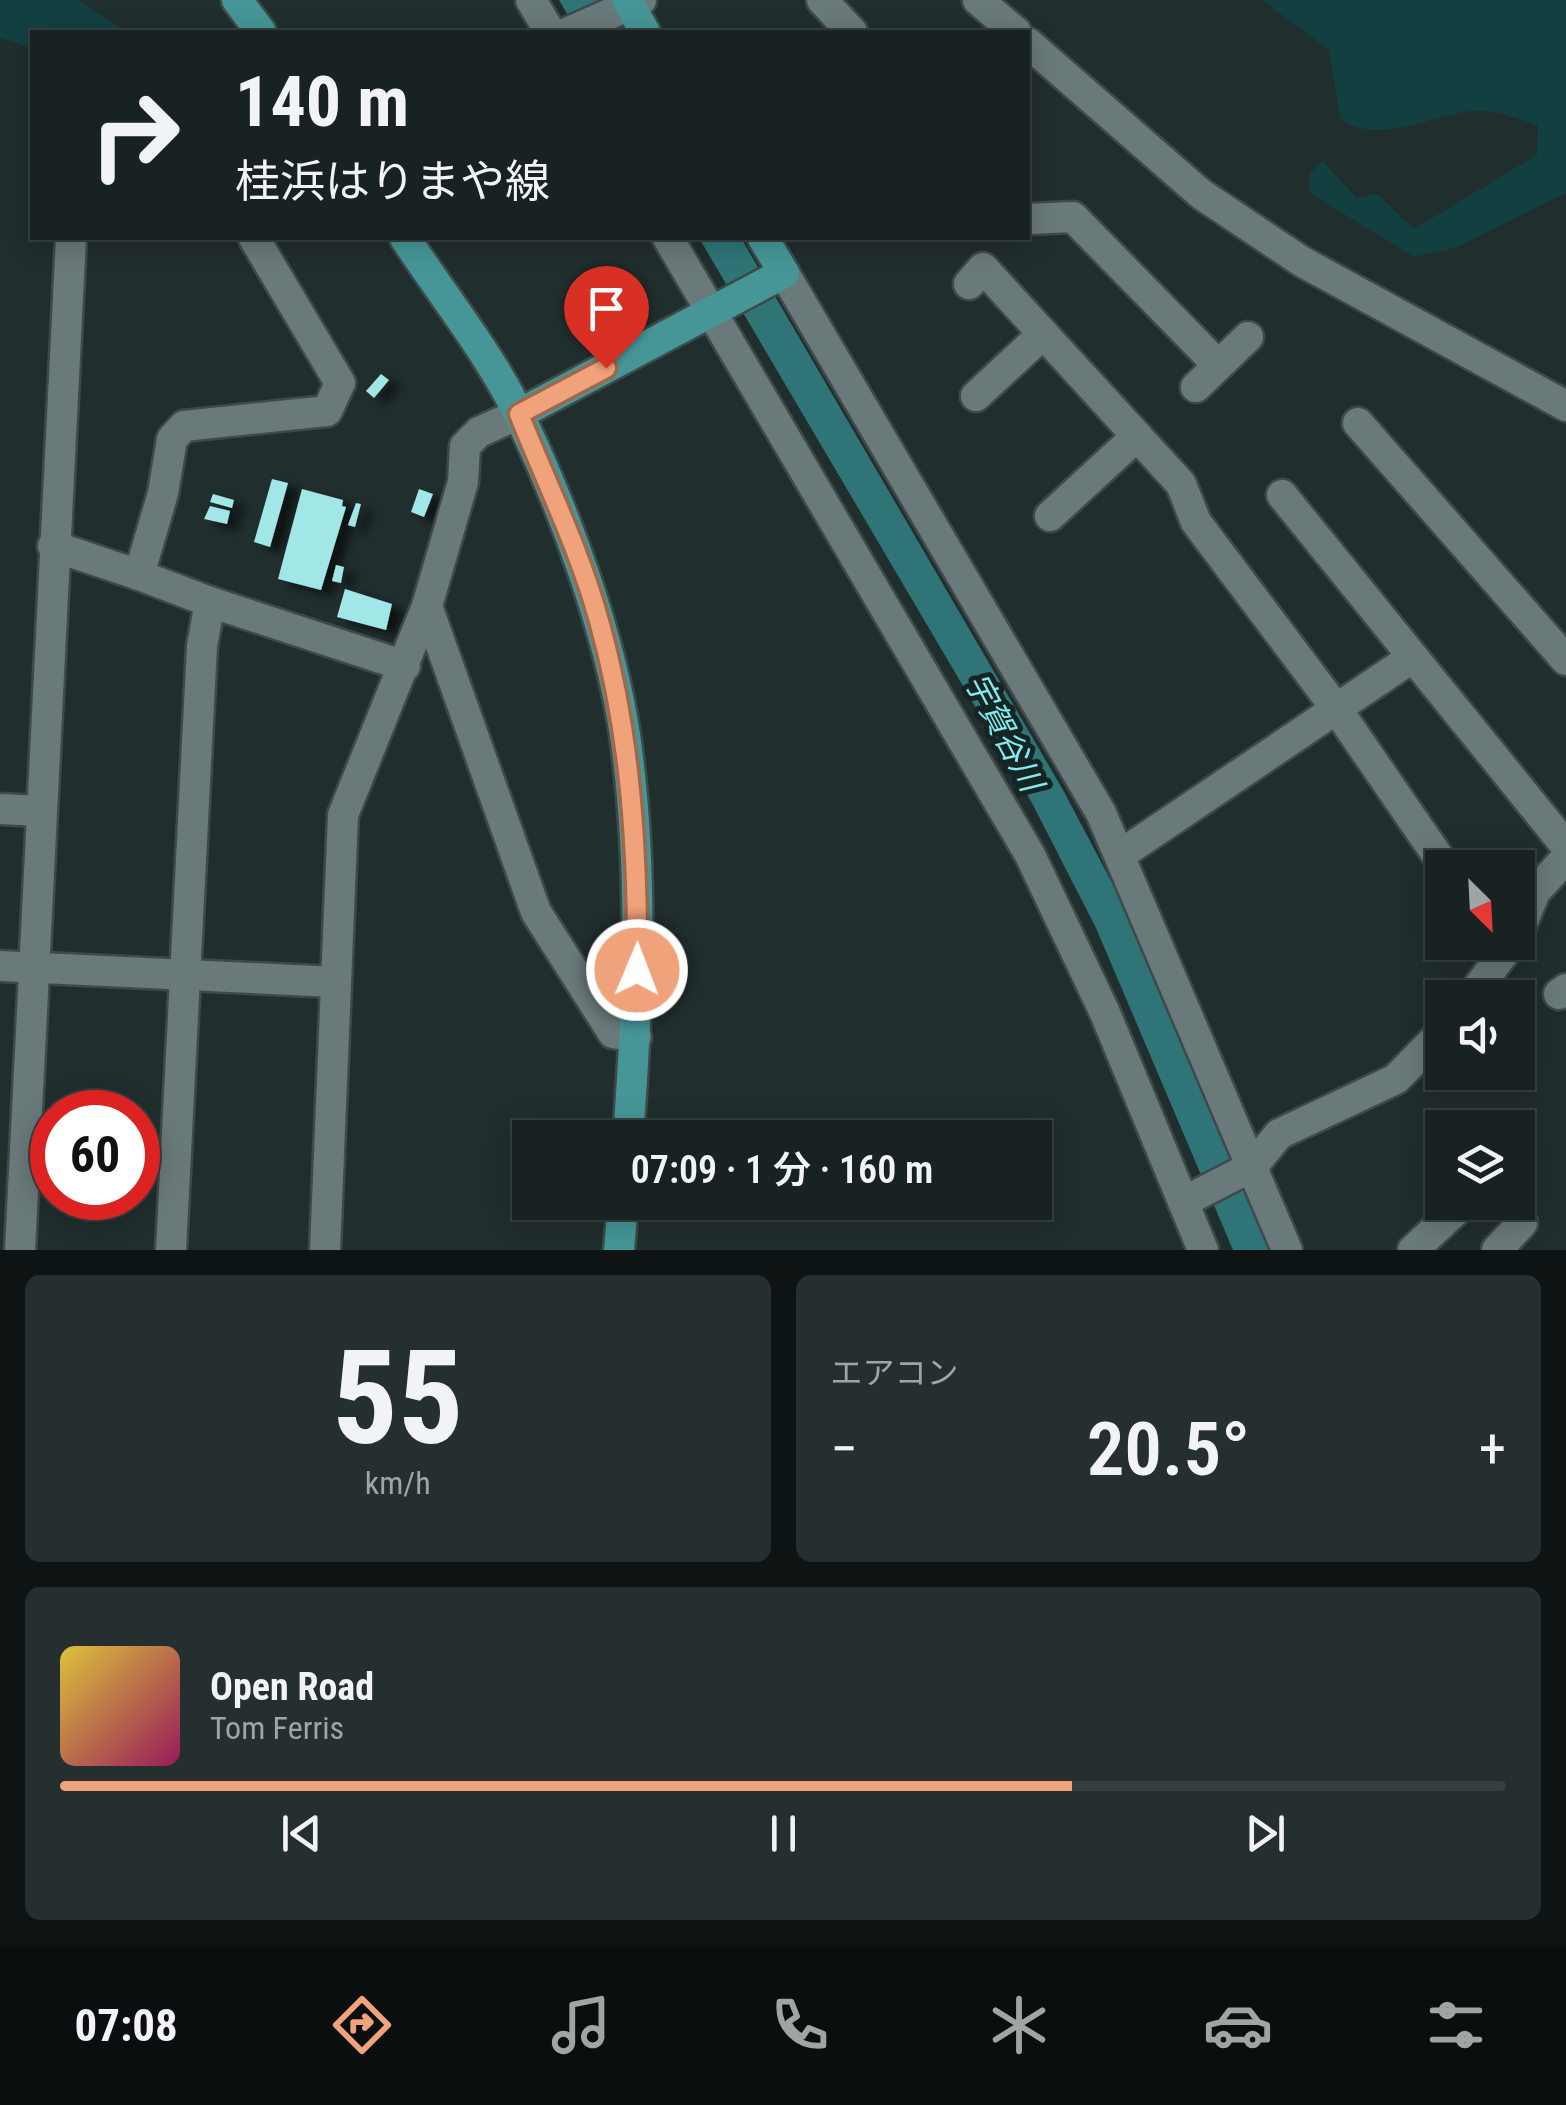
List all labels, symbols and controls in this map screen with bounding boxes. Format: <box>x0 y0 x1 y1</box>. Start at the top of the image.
text: 140 m <box>235 61 409 143</box>
icon: right <box>70 70 200 200</box>
text: 桂浜はりまや線 <box>235 155 550 208</box>
pin <box>564 266 649 369</box>
icon: arrive <box>579 281 634 336</box>
water label: 宇賀谷川 <box>957 667 1052 800</box>
north arrow <box>1425 850 1535 960</box>
map controls <box>1425 850 1535 1220</box>
position arrow <box>585 918 689 1022</box>
button: sound <box>1425 980 1535 1090</box>
speed limit sign: 60 <box>30 1090 160 1220</box>
button: layers <box>1425 1110 1535 1220</box>
text: 07:09 · 1 分 · 160 m <box>631 1148 933 1192</box>
text: 55 <box>332 1322 463 1475</box>
text: エアコン <box>831 1354 959 1392</box>
text: 20.5° <box>1087 1405 1250 1493</box>
text: − <box>831 1417 858 1481</box>
text: + <box>1479 1417 1506 1481</box>
text: km/h <box>365 1464 431 1502</box>
text: Open Road <box>210 1665 374 1709</box>
text: Tom Ferris <box>210 1709 344 1747</box>
icon: previous <box>274 1806 329 1861</box>
icon: pause <box>756 1806 811 1861</box>
icon: next <box>1238 1806 1293 1861</box>
icon: directions <box>327 1990 397 2060</box>
icon: music <box>546 1990 616 2060</box>
icon: phone <box>765 1990 835 2060</box>
icon: climate <box>984 1990 1054 2060</box>
icon: car <box>1203 1990 1273 2060</box>
icon: filters <box>1421 1990 1491 2060</box>
text: 07:08 <box>74 1999 178 2052</box>

